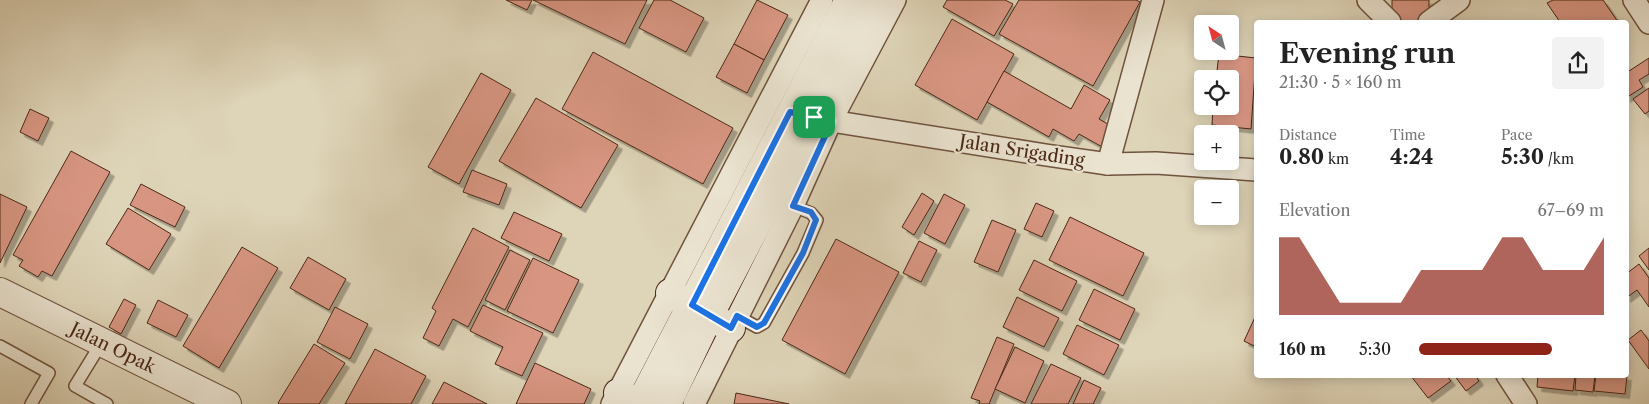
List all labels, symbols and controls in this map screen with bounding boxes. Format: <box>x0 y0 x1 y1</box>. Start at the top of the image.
north arrow <box>1194 15 1239 60</box>
map controls <box>1194 15 1239 225</box>
text: Evening run <box>1279 36 1455 70</box>
button: share <box>1552 37 1604 89</box>
button: locate <box>1194 70 1239 115</box>
text: 21:30 · 5 × 160 m <box>1279 72 1402 92</box>
pin <box>793 96 835 138</box>
icon: arrive <box>800 103 828 131</box>
button: + <box>1194 125 1239 170</box>
text: Distance <box>1279 126 1337 144</box>
text: Time <box>1390 126 1425 144</box>
text: Pace <box>1501 126 1533 144</box>
street label: Jalan Srigading <box>955 130 1087 172</box>
text: 0.80 <box>1279 144 1324 169</box>
text: 4:24 <box>1390 144 1434 169</box>
text: 5:30 <box>1501 144 1544 169</box>
text: km <box>1324 150 1349 168</box>
text: /km <box>1544 150 1574 168</box>
button: − <box>1194 180 1239 225</box>
text: Elevation <box>1279 200 1350 220</box>
text: 67–69 m <box>1538 200 1604 220</box>
street label: Jalan Opak <box>64 317 161 379</box>
text: 160 m <box>1279 339 1326 359</box>
text: 5:30 <box>1359 339 1391 359</box>

